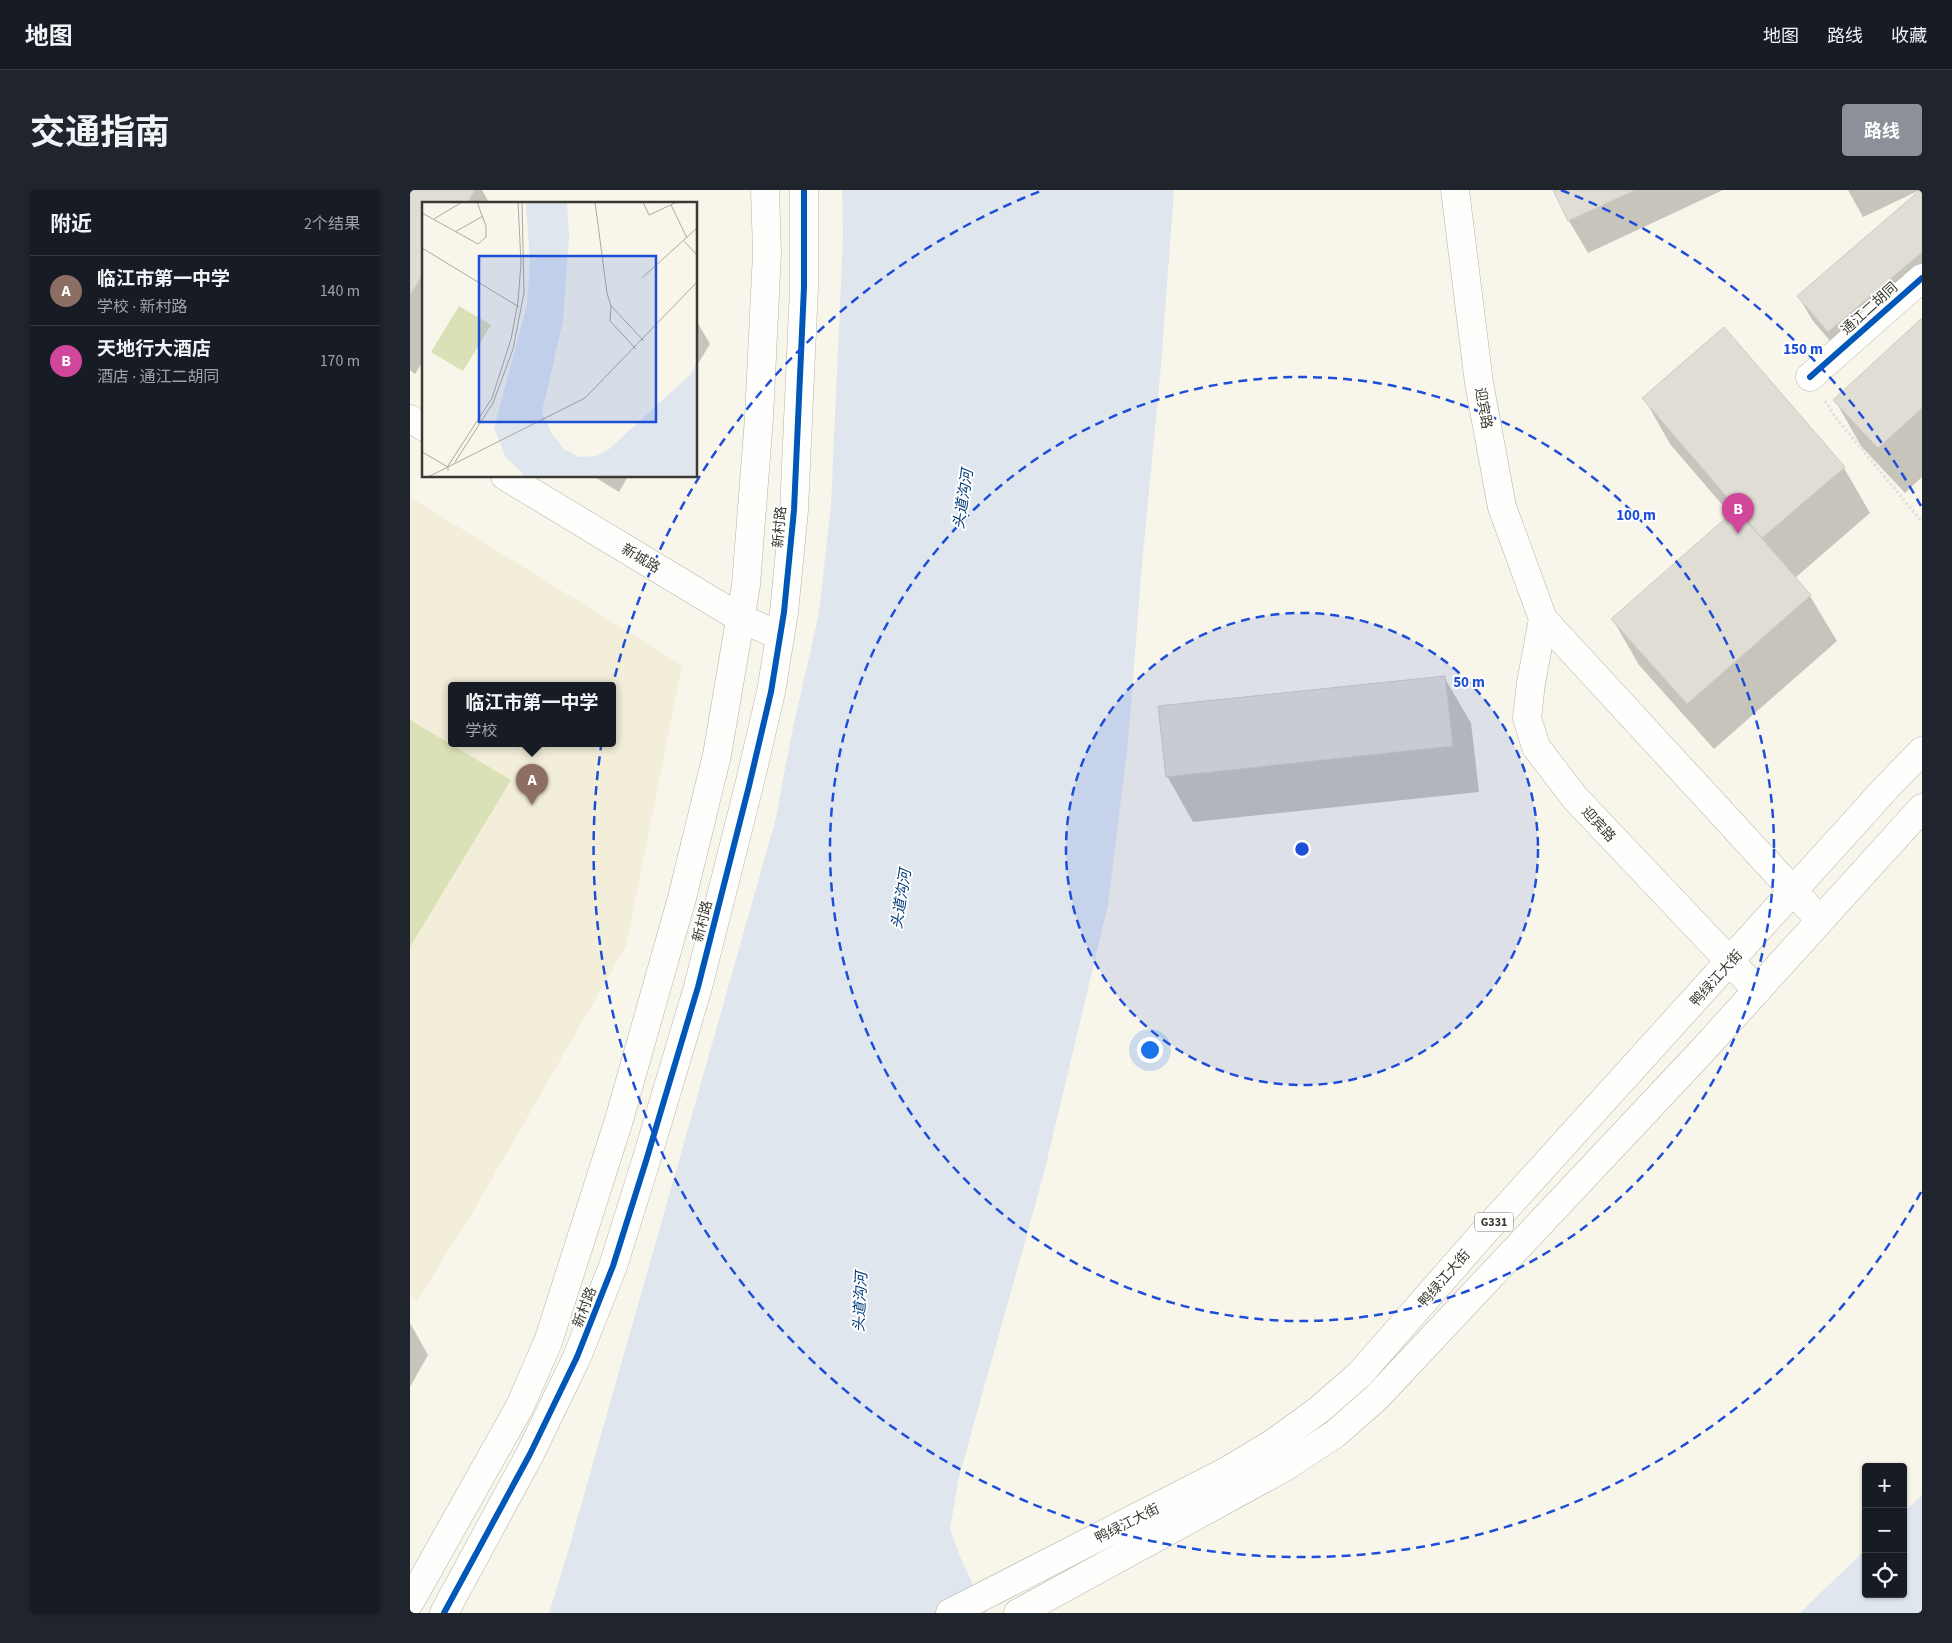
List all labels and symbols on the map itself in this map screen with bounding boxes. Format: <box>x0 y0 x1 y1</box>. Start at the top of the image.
inset map <box>422 202 698 478</box>
street label: 通江二胡同 <box>1837 278 1902 340</box>
text: 150 m <box>1783 339 1823 360</box>
street label: 迎宾路 <box>1470 386 1497 431</box>
water label: 头道沟河 <box>948 465 979 530</box>
pin: B <box>1722 493 1754 534</box>
street label: 新村路 <box>768 505 792 549</box>
text: 100 m <box>1616 505 1656 526</box>
street label: 新城路 <box>617 539 664 578</box>
text: 50 m <box>1453 672 1485 693</box>
pin: A <box>516 764 548 805</box>
street label: 迎宾路 <box>1577 803 1620 847</box>
centre of rings <box>1293 840 1311 858</box>
water label: 头道沟河 <box>886 865 917 930</box>
street label: 新村路 <box>688 898 718 944</box>
street label: 鸭绿江大街 <box>1686 946 1748 1011</box>
your location <box>1137 1037 1163 1063</box>
road number: G331 <box>1475 1212 1513 1232</box>
street label: 鸭绿江大街 <box>1414 1246 1475 1312</box>
water label: 头道沟河 <box>848 1269 873 1333</box>
street label: 新村路 <box>568 1284 602 1331</box>
street label: 鸭绿江大街 <box>1092 1499 1163 1549</box>

